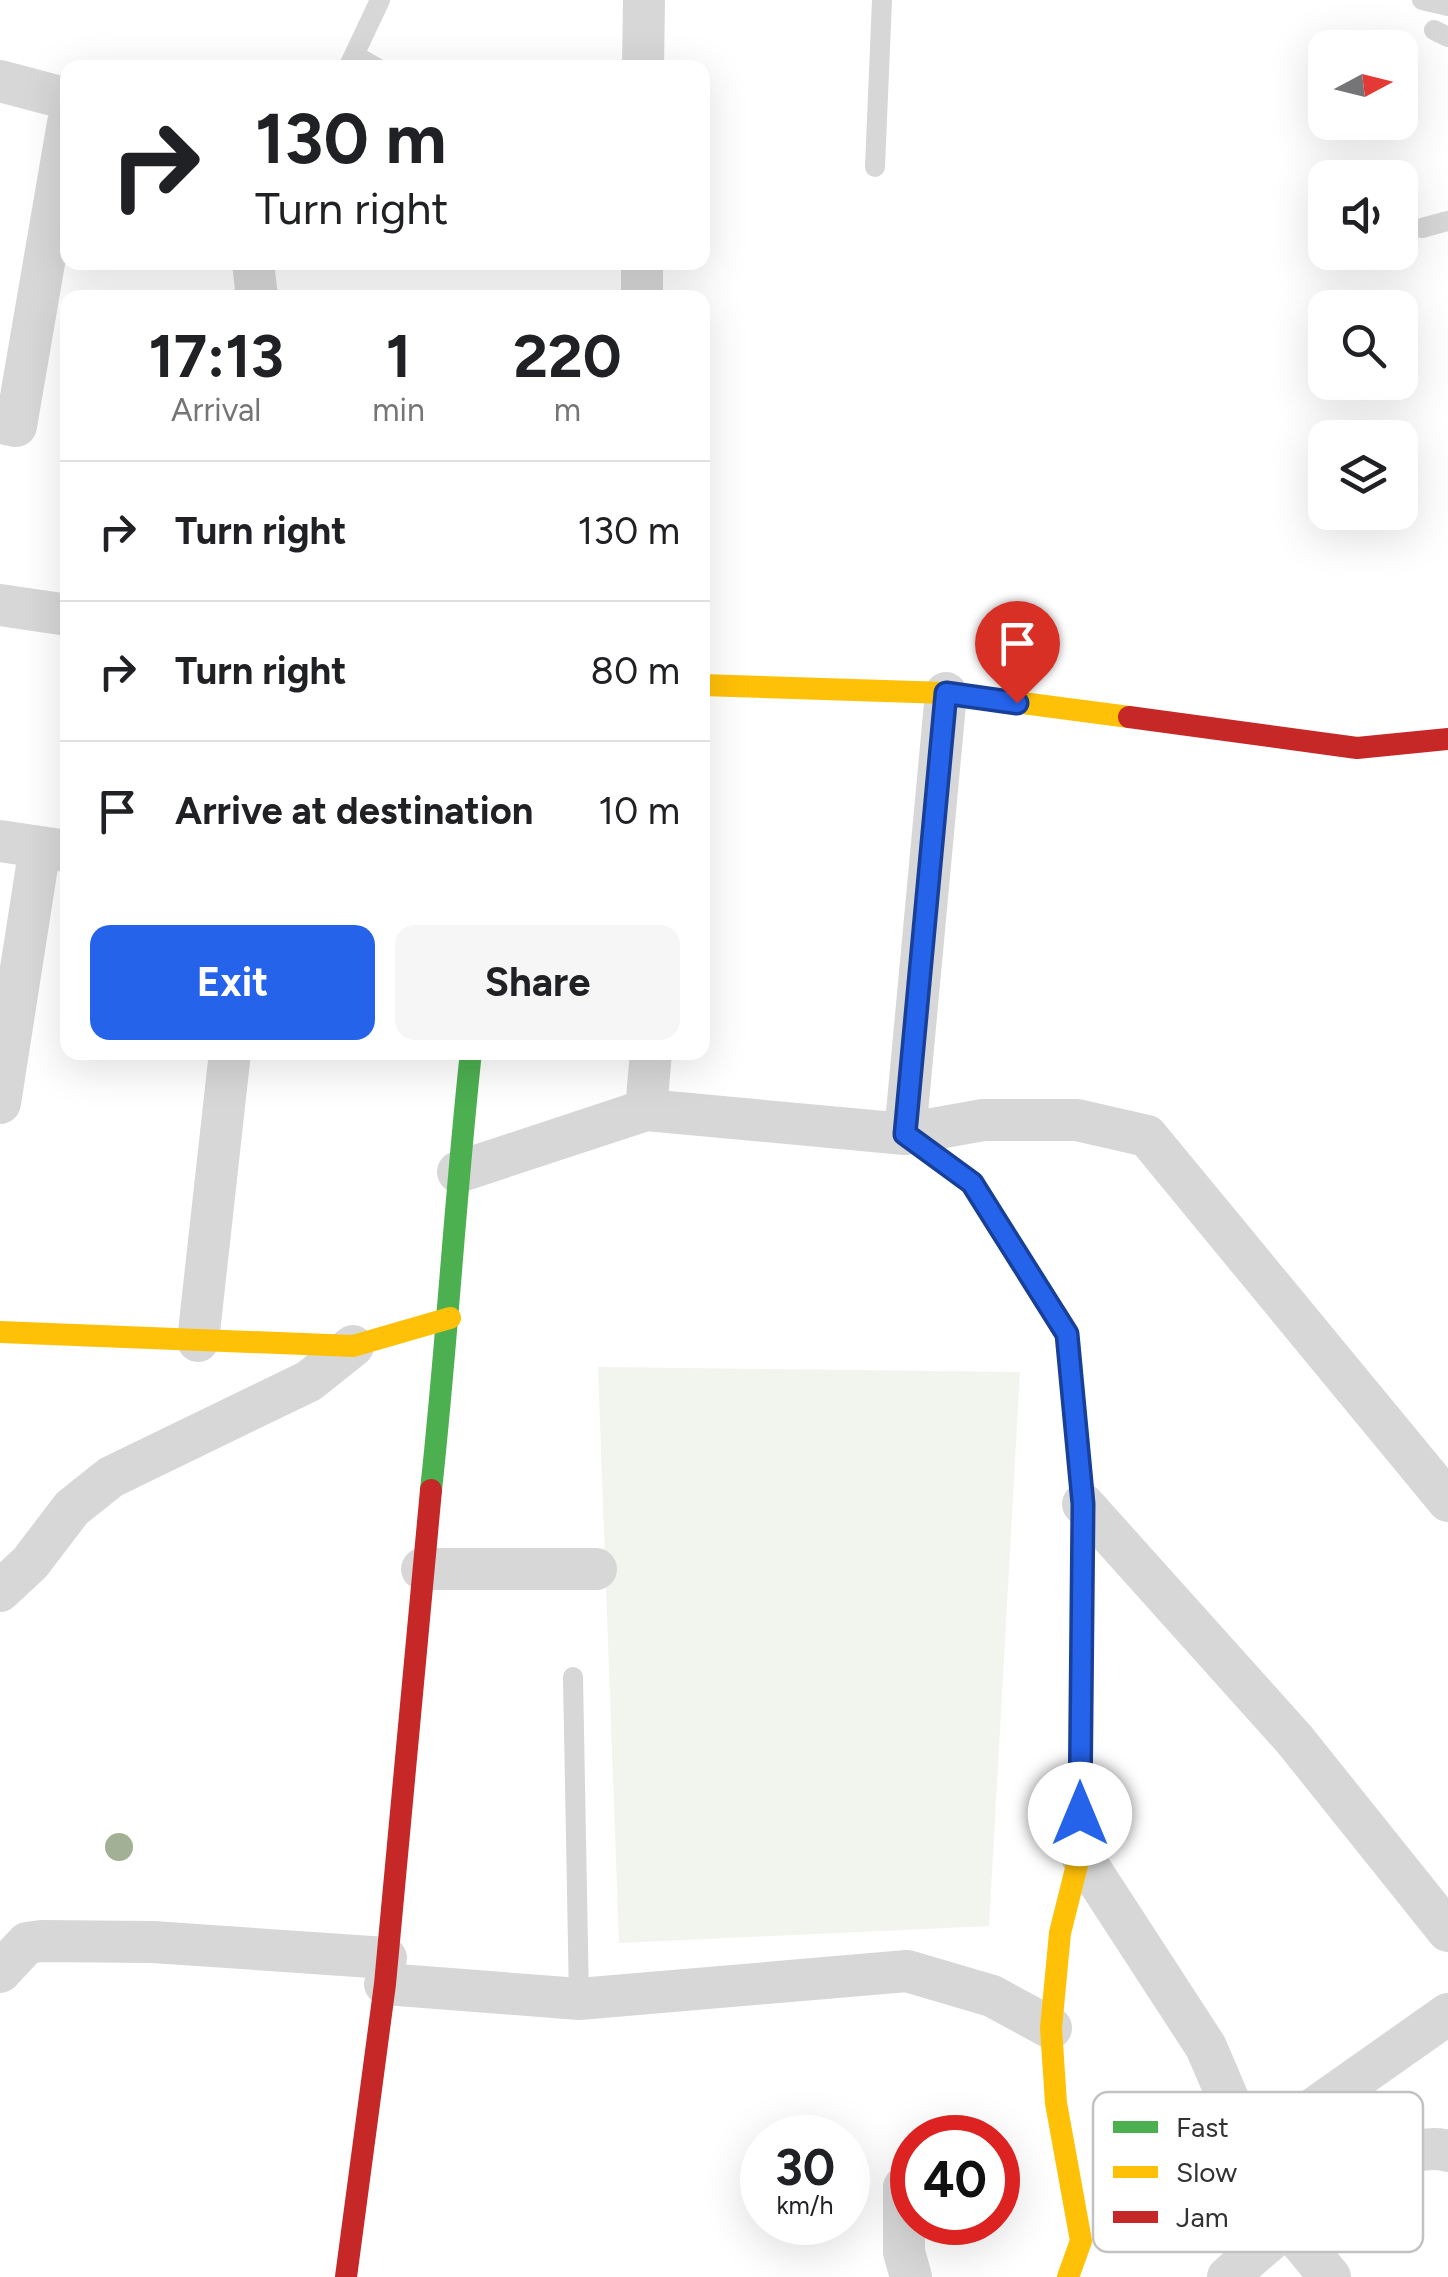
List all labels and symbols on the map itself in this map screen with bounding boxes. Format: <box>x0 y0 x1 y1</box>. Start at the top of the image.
north arrow <box>1308 30 1418 140</box>
pin <box>975 601 1060 704</box>
position arrow <box>1028 1762 1132 1866</box>
legend <box>1093 2092 1423 2252</box>
text: Fast <box>1176 2110 1229 2144</box>
speed limit sign: 40 <box>890 2115 1020 2245</box>
text: Slow <box>1176 2155 1237 2189</box>
text: Jam <box>1176 2200 1229 2234</box>

